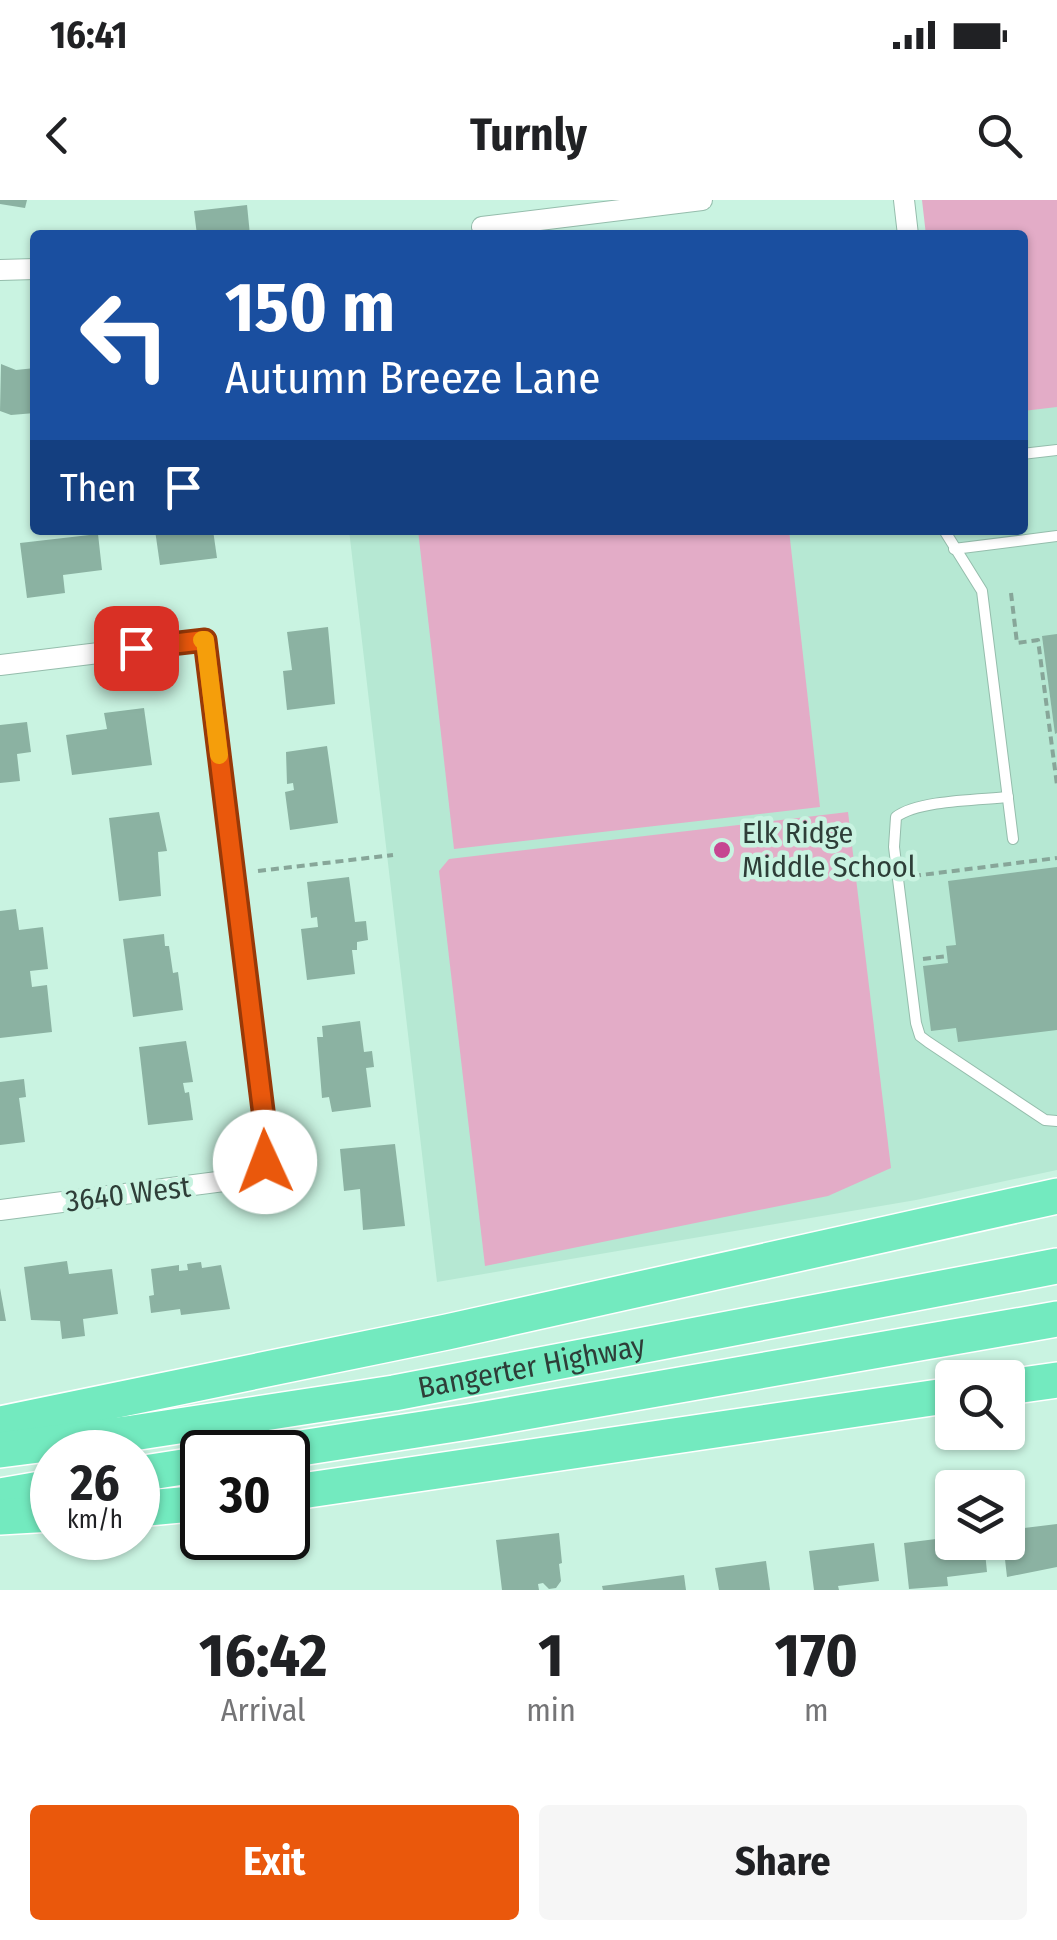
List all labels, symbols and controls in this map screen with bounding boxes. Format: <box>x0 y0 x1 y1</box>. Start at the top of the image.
text: 16:41 <box>50 12 128 58</box>
icon: back <box>30 108 85 163</box>
text: Turnly <box>470 108 587 162</box>
icon: search <box>972 108 1027 163</box>
text: 150 m <box>225 266 395 350</box>
icon: left <box>60 270 190 400</box>
text: Autumn Breeze Lane <box>225 351 600 405</box>
icon: arrive <box>156 460 211 515</box>
text: Then <box>60 465 136 511</box>
pin <box>94 606 179 691</box>
icon: arrive <box>109 621 164 676</box>
place label: Elk Ridge Middle School <box>742 815 916 885</box>
marker: Elk Ridge Middle School <box>711 839 733 861</box>
position arrow <box>213 1110 317 1214</box>
street label: 3640 West <box>64 1168 193 1219</box>
street label: Bangerter Highway <box>415 1327 648 1406</box>
map controls <box>935 1360 1025 1560</box>
button: search <box>935 1360 1025 1450</box>
speed limit sign: 30 <box>180 1430 310 1560</box>
text: 26 <box>70 1453 120 1513</box>
button: layers <box>935 1470 1025 1560</box>
text: km/h <box>67 1505 123 1535</box>
text: 16:42 <box>199 1620 327 1692</box>
text: 1 <box>538 1620 564 1692</box>
text: 170 <box>775 1620 858 1692</box>
text: Arrival <box>221 1691 306 1729</box>
text: min <box>526 1691 576 1729</box>
text: m <box>804 1691 829 1729</box>
button: Exit <box>30 1805 519 1920</box>
button: Share <box>539 1805 1027 1920</box>

